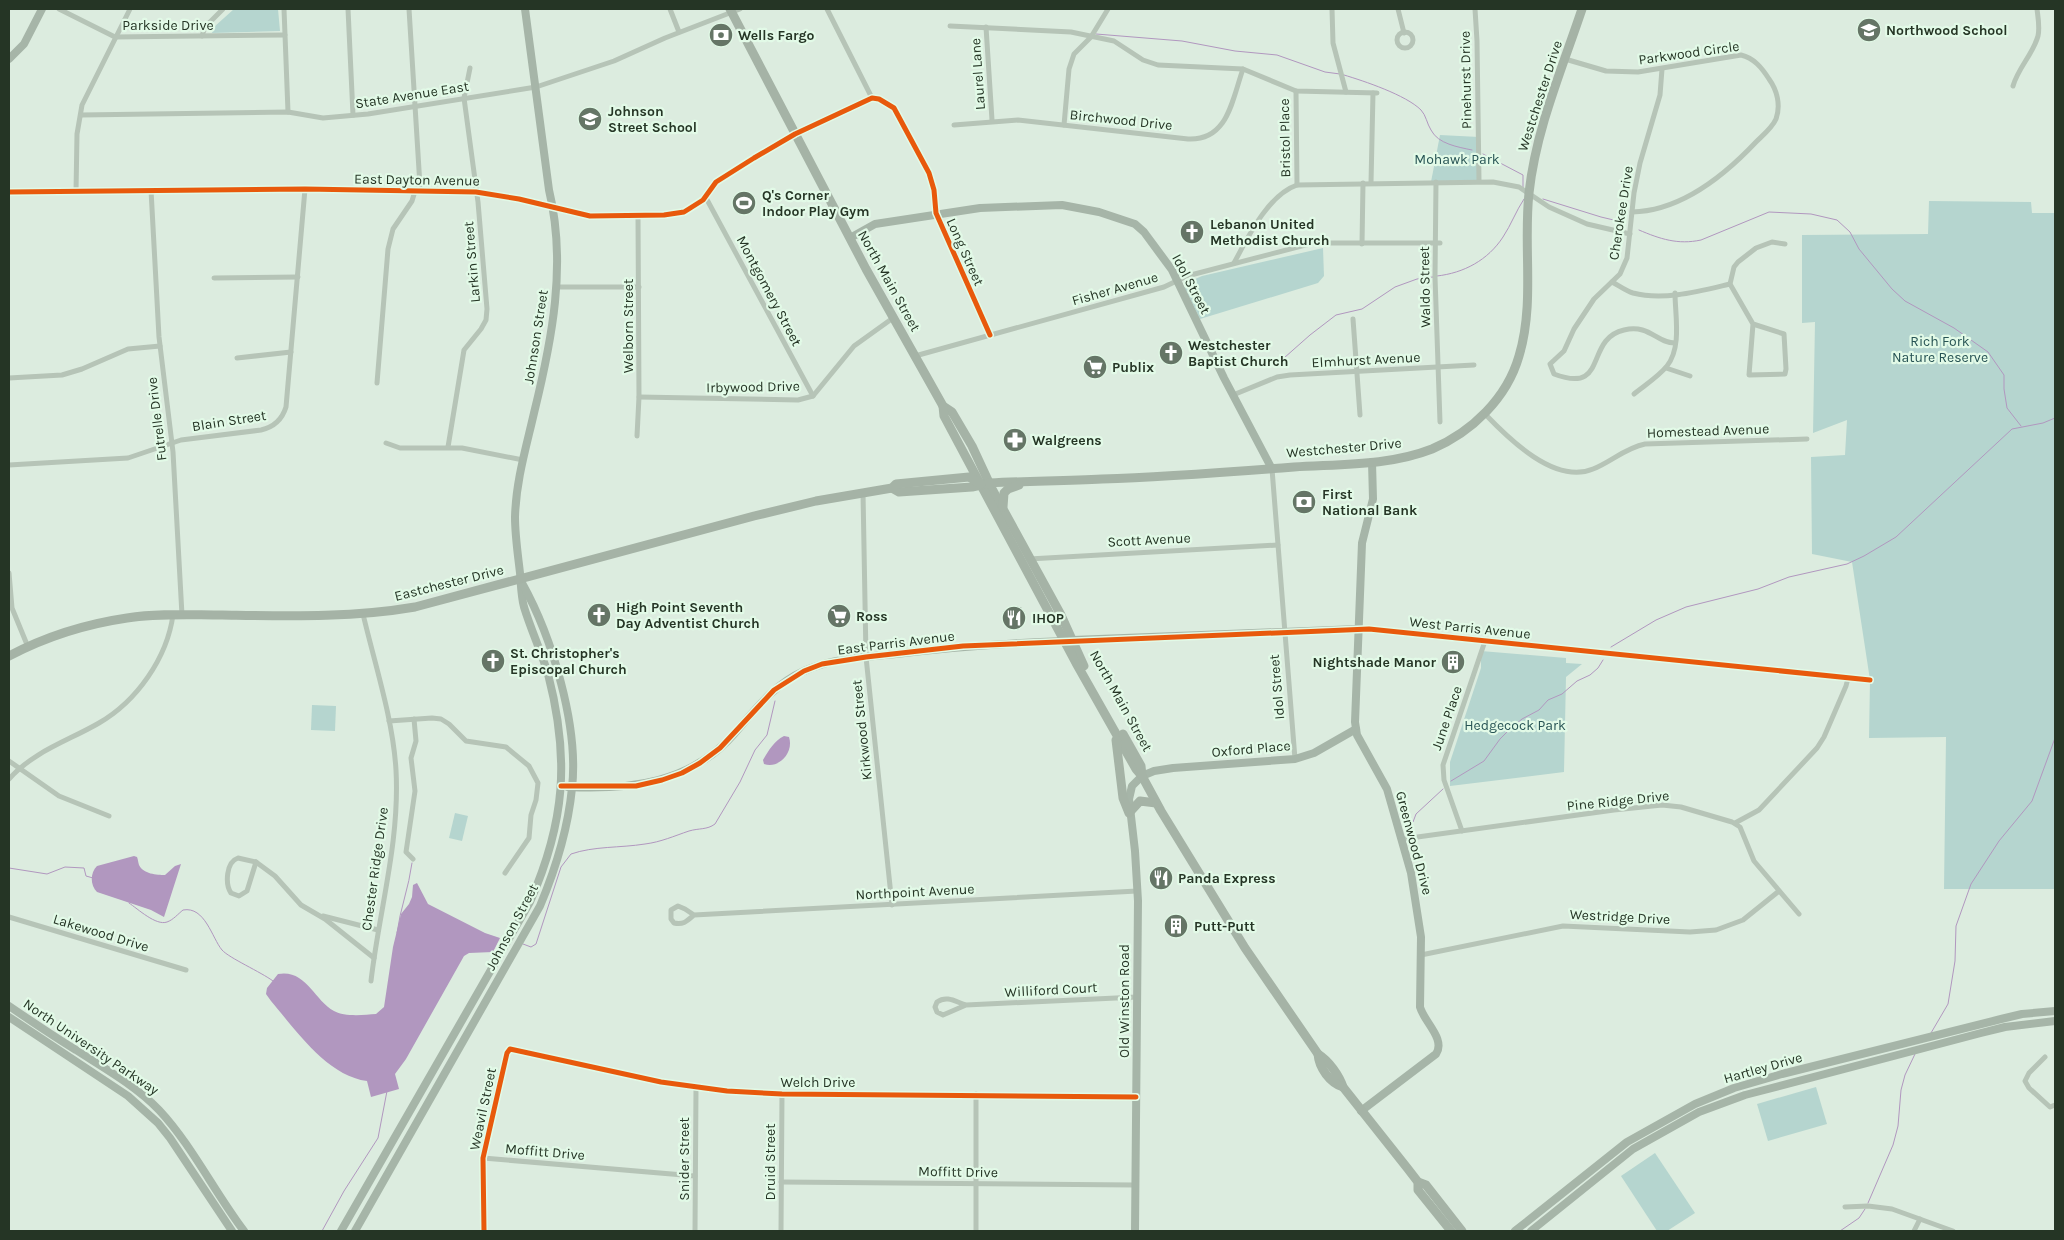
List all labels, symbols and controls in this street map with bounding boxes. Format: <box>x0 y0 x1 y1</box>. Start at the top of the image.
street label: Parkside Drive <box>122 17 214 34</box>
school or university icon: Northwood School <box>1856 17 1882 43</box>
bank icon: Wells Fargo <box>708 22 734 48</box>
place label: Northwood School <box>1886 22 2007 39</box>
place label: Wells Fargo <box>738 27 815 44</box>
street label: Pinehurst Drive <box>1457 31 1475 129</box>
street label: Laurel Lane <box>967 37 989 111</box>
street label: Westchester Drive <box>1514 38 1566 154</box>
street label: Parkwood Circle <box>1637 38 1741 68</box>
street label: State Avenue East <box>354 78 470 112</box>
street label: Bristol Place <box>1276 98 1294 178</box>
place label: Johnson Street School <box>608 103 697 136</box>
school or university icon: Johnson Street School <box>577 106 603 132</box>
street label: Birchwood Drive <box>1069 106 1173 134</box>
park label: Mohawk Park <box>1414 151 1500 168</box>
street label: Cherokee Drive <box>1605 165 1637 261</box>
street label: East Dayton Avenue <box>354 170 480 190</box>
place label: Q's Corner Indoor Play Gym <box>762 187 869 220</box>
sports icon: Q's Corner Indoor Play Gym <box>731 190 757 216</box>
street label: Long Street <box>943 216 987 288</box>
place label: Lebanon United Methodist Church <box>1210 216 1329 249</box>
church icon: Lebanon United Methodist Church <box>1179 219 1205 245</box>
street label: Larkin Street <box>460 221 484 303</box>
street label: North Main Street <box>854 227 924 335</box>
street label: Montgomery Street <box>733 233 805 349</box>
street label: Waldo Street <box>1416 246 1434 328</box>
street label: Idol Street <box>1168 251 1214 317</box>
street label: Fisher Avenue <box>1070 269 1160 309</box>
street label: Welborn Street <box>620 279 637 373</box>
street label: Johnson Street <box>520 289 552 385</box>
park label: Rich Fork Nature Reserve <box>1892 333 1988 366</box>
place label: Westchester Baptist Church <box>1188 337 1288 370</box>
church icon: Westchester Baptist Church <box>1158 340 1184 366</box>
street label: Elmhurst Avenue <box>1311 349 1421 371</box>
supermarket icon: Publix <box>1082 354 1108 380</box>
place label: Publix <box>1112 359 1154 376</box>
street label: Futrelle Drive <box>143 376 171 462</box>
street label: Irbywood Drive <box>706 378 800 396</box>
street label: Blain Street <box>191 407 267 435</box>
street label: Homestead Avenue <box>1646 420 1770 442</box>
pharmacy icon: Walgreens <box>1002 427 1028 453</box>
place label: Walgreens <box>1032 432 1102 449</box>
street label: Westchester Drive <box>1286 434 1402 462</box>
place label: First National Bank <box>1322 486 1418 519</box>
bank icon: First National Bank <box>1291 489 1317 515</box>
street label: Scott Avenue <box>1107 529 1191 551</box>
street label: Eastchester Drive <box>393 561 505 605</box>
place label: High Point Seventh Day Adventist Church <box>616 599 760 632</box>
church icon: High Point Seventh Day Adventist Church <box>586 602 612 628</box>
supermarket icon: Ross <box>826 603 852 629</box>
restaurant icon: IHOP <box>1001 605 1027 631</box>
place label: Ross <box>856 608 888 625</box>
place label: IHOP <box>1032 610 1064 627</box>
street label: West Parris Avenue <box>1409 613 1531 643</box>
street label: East Parris Avenue <box>836 627 956 659</box>
place label: St. Christopher's Episcopal Church <box>510 645 627 678</box>
street label: North Main Street <box>1086 647 1156 755</box>
church icon: St. Christopher's Episcopal Church <box>480 648 506 674</box>
building icon: Nightshade Manor <box>1440 649 1466 675</box>
street label: Idol Street <box>1266 654 1288 720</box>
place label: Nightshade Manor <box>1313 654 1437 671</box>
street label: Kirkwood Street <box>848 679 876 781</box>
street label: June Place <box>1428 684 1466 752</box>
park label: Hedgecock Park <box>1464 717 1566 734</box>
street label: Oxford Place <box>1211 737 1291 761</box>
street label: Pine Ridge Drive <box>1566 787 1670 815</box>
street label: Greenwood Drive <box>1392 789 1436 897</box>
street label: Chester Ridge Drive <box>358 806 392 932</box>
restaurant icon: Panda Express <box>1148 865 1174 891</box>
place label: Panda Express <box>1178 870 1276 887</box>
street label: Northpoint Avenue <box>855 880 975 904</box>
street label: Johnson Street <box>482 881 542 973</box>
street label: Westridge Drive <box>1569 906 1671 928</box>
street label: Lakewood Drive <box>51 910 151 956</box>
building icon: Putt-Putt <box>1163 913 1189 939</box>
place label: Putt-Putt <box>1194 918 1256 935</box>
street label: Old Winston Road <box>1116 944 1133 1058</box>
street label: Williford Court <box>1004 979 1098 1001</box>
street label: North University Parkway <box>20 995 162 1099</box>
street label: Hartley Drive <box>1722 1049 1804 1087</box>
street label: Weavil Street <box>466 1066 500 1152</box>
street label: Welch Drive <box>781 1074 855 1091</box>
street label: Snider Street <box>676 1117 693 1201</box>
street label: Druid Street <box>762 1124 779 1201</box>
street label: Moffitt Drive <box>504 1140 586 1164</box>
street label: Moffitt Drive <box>918 1163 998 1181</box>

